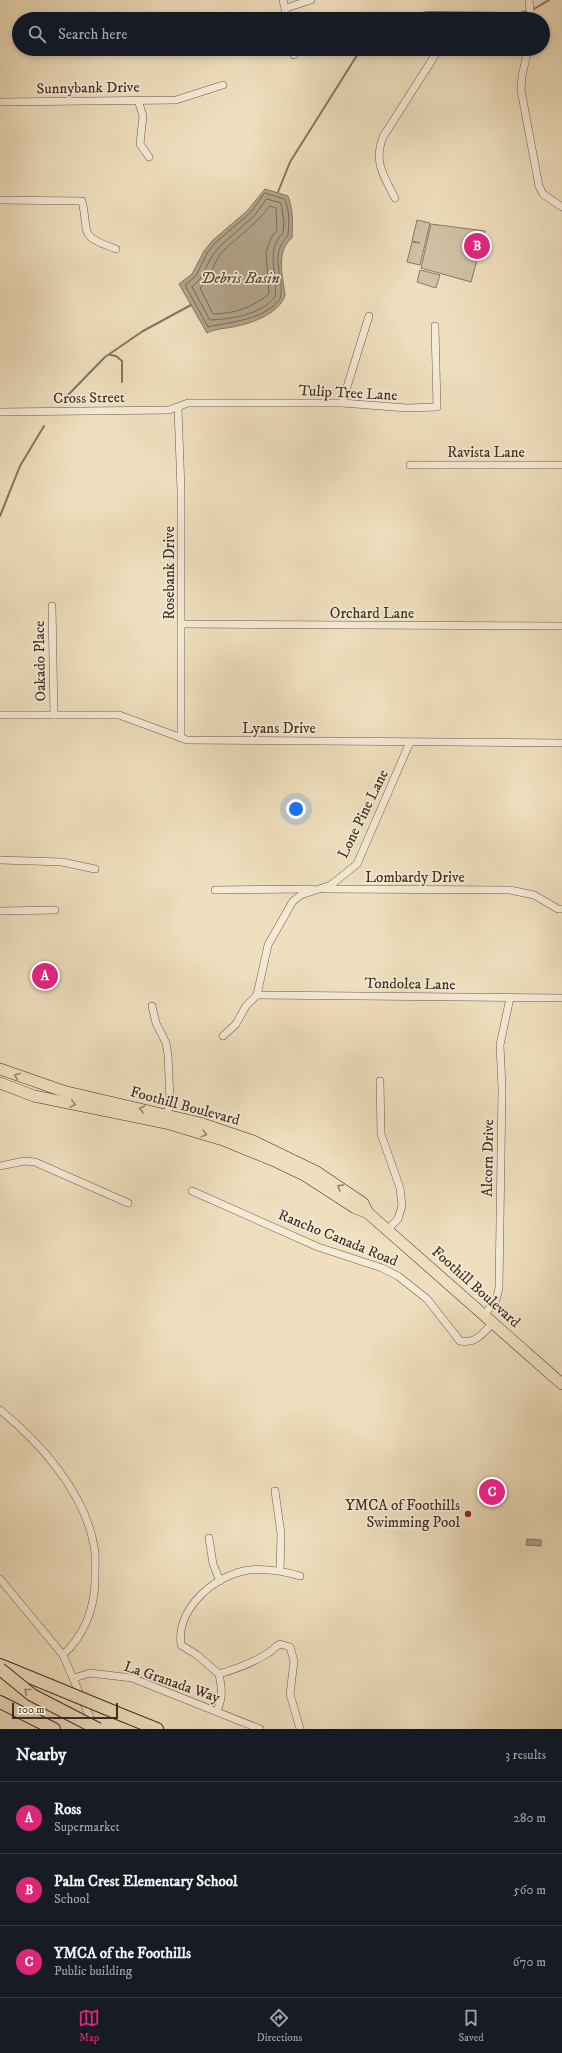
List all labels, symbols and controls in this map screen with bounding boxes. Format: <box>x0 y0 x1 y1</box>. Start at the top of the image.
search box <box>12 12 550 56</box>
icon: search <box>26 23 48 45</box>
text: Search here <box>58 25 127 44</box>
street label: Sunnybank Drive <box>36 78 140 98</box>
pin: B <box>464 231 490 261</box>
water label: Debris Basin <box>200 268 280 288</box>
street label: Tulip Tree Lane <box>298 381 398 405</box>
street label: Cross Street <box>53 388 125 408</box>
street label: Ravista Lane <box>447 443 525 462</box>
street label: Rosebank Drive <box>160 526 179 620</box>
street label: Orchard Lane <box>330 604 414 623</box>
street label: Oakado Place <box>30 620 50 702</box>
street label: Lyans Drive <box>242 719 316 738</box>
street label: Lone Pine Lane <box>333 767 393 861</box>
your location <box>286 799 306 819</box>
street label: Lombardy Drive <box>365 868 465 887</box>
pin: A <box>32 961 58 991</box>
street label: Tondolea Lane <box>364 974 456 994</box>
one-way arrow <box>13 1072 20 1080</box>
street label: Foothill Boulevard <box>128 1082 242 1130</box>
one-way arrow <box>70 1099 76 1107</box>
one-way arrow <box>139 1106 145 1114</box>
street label: Alcorn Drive <box>478 1119 498 1197</box>
one-way arrow <box>200 1129 207 1138</box>
one-way arrow <box>337 1184 344 1192</box>
street label: Rancho Canada Road <box>275 1205 401 1271</box>
street label: Foothill Boulevard <box>428 1242 525 1332</box>
pin: C <box>479 1477 505 1507</box>
place label: YMCA of Foothills Swimming Pool <box>345 1496 460 1532</box>
marker: YMCA of Foothills Swimming Pool <box>463 1509 473 1519</box>
street label: La Granada Way <box>121 1657 223 1708</box>
one-way arrow <box>24 1688 31 1695</box>
scale bar <box>12 1701 118 1720</box>
text: 100 m <box>18 1703 44 1717</box>
text: Nearby <box>16 1744 66 1766</box>
text: 3 results <box>505 1747 546 1763</box>
text: Ross <box>54 1800 81 1819</box>
text: A <box>25 1810 33 1826</box>
text: 280 m <box>514 1810 546 1826</box>
text: Supermarket <box>54 1819 120 1835</box>
text: Palm Crest Elementary School <box>54 1872 238 1891</box>
text: B <box>25 1882 33 1898</box>
text: 560 m <box>513 1882 546 1898</box>
text: School <box>54 1891 90 1907</box>
text: YMCA of the Foothills <box>54 1944 191 1963</box>
text: C <box>25 1954 33 1970</box>
text: 670 m <box>513 1954 546 1970</box>
text: Public building <box>54 1963 132 1979</box>
tab: Map <box>78 2007 100 2045</box>
tab: Directions <box>257 2007 302 2045</box>
tab: Saved <box>459 2007 484 2045</box>

